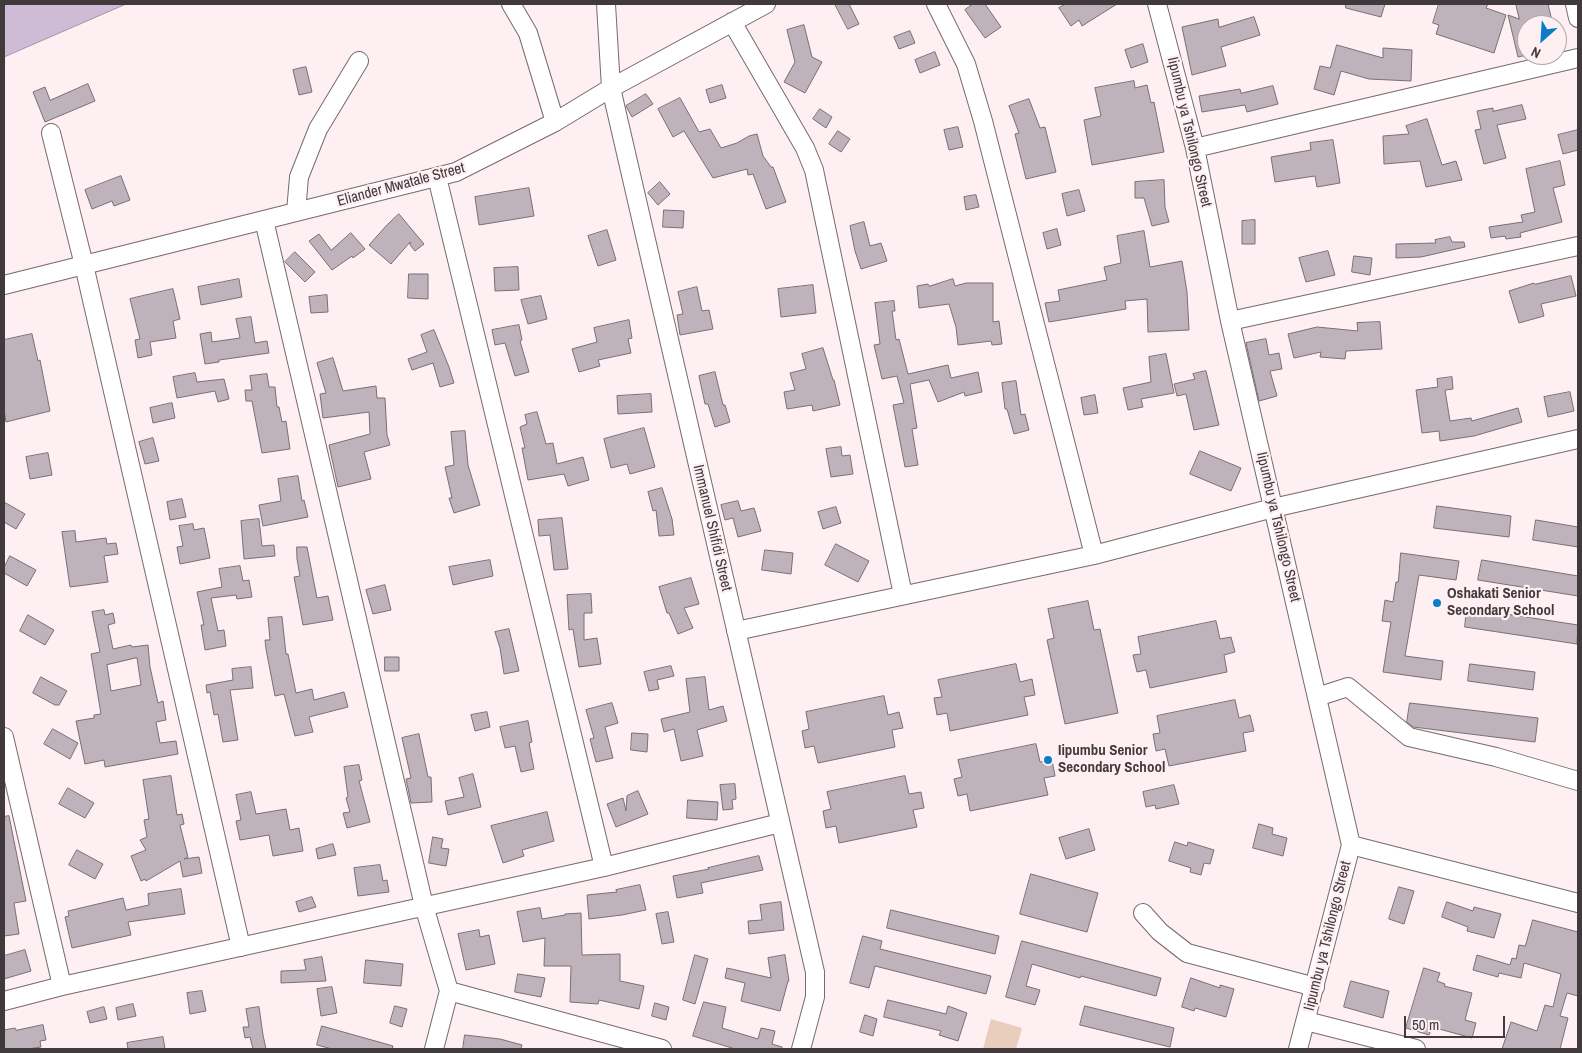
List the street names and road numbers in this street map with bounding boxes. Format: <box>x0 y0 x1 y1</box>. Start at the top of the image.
street label: Iipumbu ya Tshilongo Street <box>1163 55 1215 209</box>
street label: Eliander Mwatale Street <box>335 159 467 211</box>
street label: Iipumbu ya Tshilongo Street <box>1252 450 1304 604</box>
street label: Immanuel Shifidi Street <box>689 463 735 593</box>
street label: Iipumbu ya Tshilongo Street <box>1301 859 1355 1013</box>

